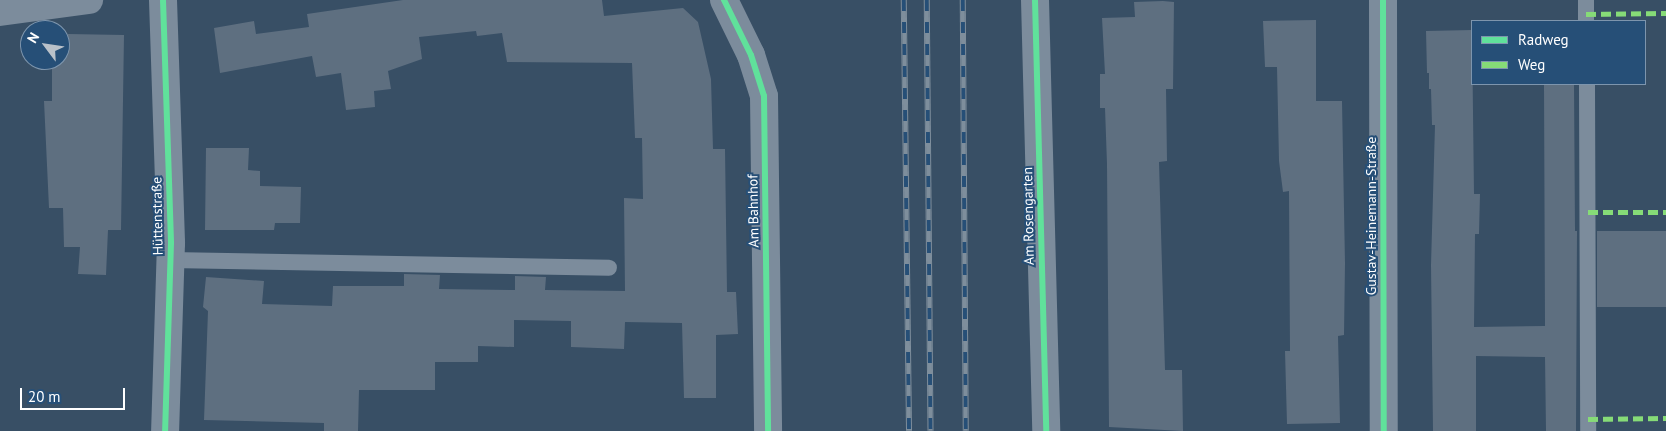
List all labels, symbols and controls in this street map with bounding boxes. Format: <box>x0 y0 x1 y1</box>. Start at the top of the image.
north arrow <box>20 20 70 70</box>
legend <box>1471 20 1646 85</box>
text: N <box>23 29 43 46</box>
text: Radweg <box>1518 30 1569 49</box>
text: Weg <box>1518 55 1545 74</box>
street label: Gustav-Heinemann-Straße <box>1363 137 1379 295</box>
street label: Am Rosengarten <box>1019 167 1037 265</box>
street label: Am Bahnhof <box>744 174 762 248</box>
street label: Hüttenstraße <box>148 176 166 256</box>
scale bar <box>22 378 128 410</box>
text: 20 m <box>28 387 61 406</box>

